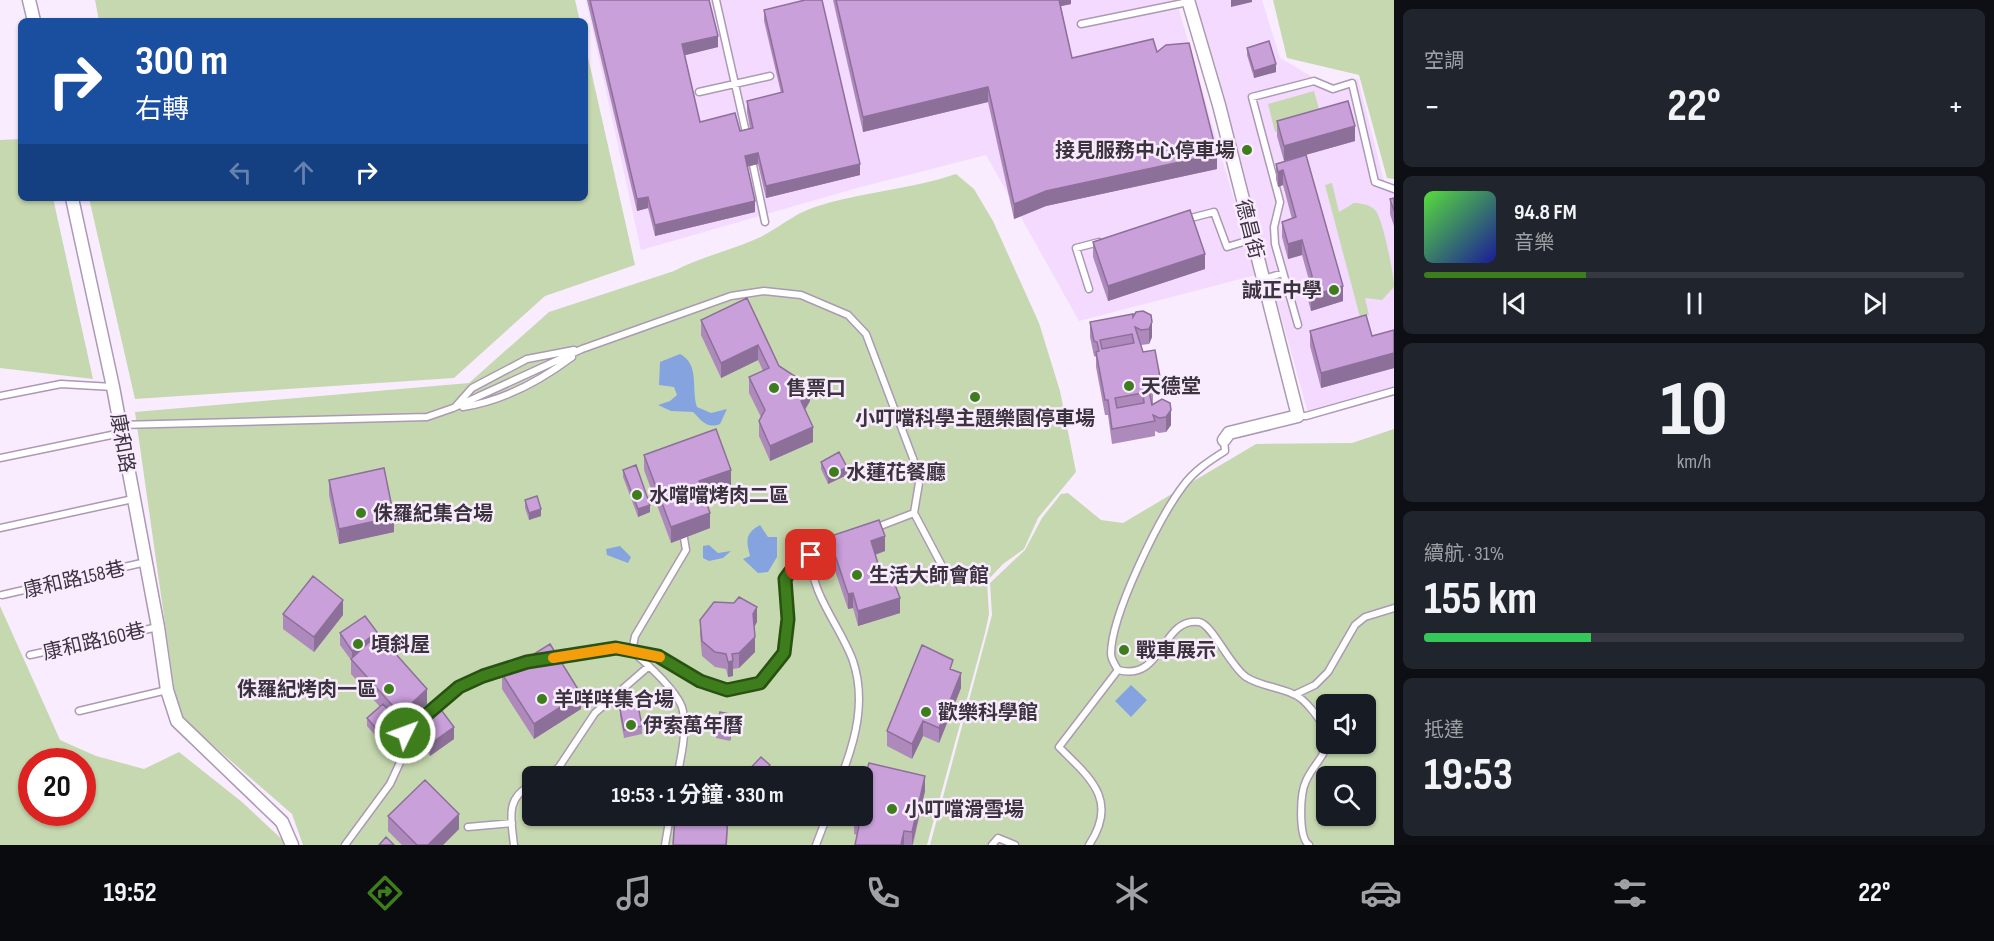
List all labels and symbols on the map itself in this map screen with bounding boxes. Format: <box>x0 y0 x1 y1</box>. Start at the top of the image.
place label: 接見服務中心停車場 <box>1055 139 1235 163</box>
marker: 接見服務中心停車場 <box>1240 143 1254 157</box>
street label: 德昌街 <box>1230 197 1268 261</box>
place label: 誠正中學 <box>1242 279 1322 303</box>
marker: 誠正中學 <box>1327 283 1341 297</box>
place label: 天德堂 <box>1141 375 1201 399</box>
place label: 售票口 <box>786 377 846 401</box>
marker: 天德堂 <box>1122 379 1136 393</box>
marker: 售票口 <box>767 381 781 395</box>
marker: 小叮噹科學主題樂園停車場 <box>968 390 982 404</box>
place label: 小叮噹科學主題樂園停車場 <box>855 407 1095 431</box>
street label: 康和路 <box>105 412 139 475</box>
place label: 水蓮花餐廳 <box>846 461 946 485</box>
marker: 水蓮花餐廳 <box>827 465 841 479</box>
place label: 水噹噹烤肉二區 <box>649 484 789 508</box>
marker: 水噹噹烤肉二區 <box>630 488 644 502</box>
place label: 侏羅紀集合場 <box>373 502 493 526</box>
marker: 侏羅紀集合場 <box>354 506 368 520</box>
pin <box>785 529 836 580</box>
street label: 康和路158巷 <box>21 557 128 603</box>
place label: 生活大師會館 <box>869 564 989 588</box>
marker: 生活大師會館 <box>850 568 864 582</box>
street label: 康和路160巷 <box>41 619 148 665</box>
place label: 頃斜屋 <box>370 633 430 657</box>
marker: 頃斜屋 <box>351 637 365 651</box>
place label: 戰車展示 <box>1136 639 1216 663</box>
marker: 戰車展示 <box>1117 643 1131 657</box>
place label: 侏羅紀烤肉一區 <box>237 678 377 702</box>
marker: 侏羅紀烤肉一區 <box>382 682 396 696</box>
place label: 羊咩咩集合場 <box>554 688 674 712</box>
marker: 羊咩咩集合場 <box>535 692 549 706</box>
position arrow <box>373 701 437 765</box>
place label: 歡樂科學館 <box>938 701 1038 725</box>
marker: 歡樂科學館 <box>919 705 933 719</box>
place label: 伊索萬年曆 <box>643 714 743 738</box>
marker: 伊索萬年曆 <box>624 718 638 732</box>
speed limit sign: 20 <box>18 748 96 826</box>
place label: 小叮噹滑雪場 <box>904 798 1024 822</box>
marker: 小叮噹滑雪場 <box>885 802 899 816</box>

